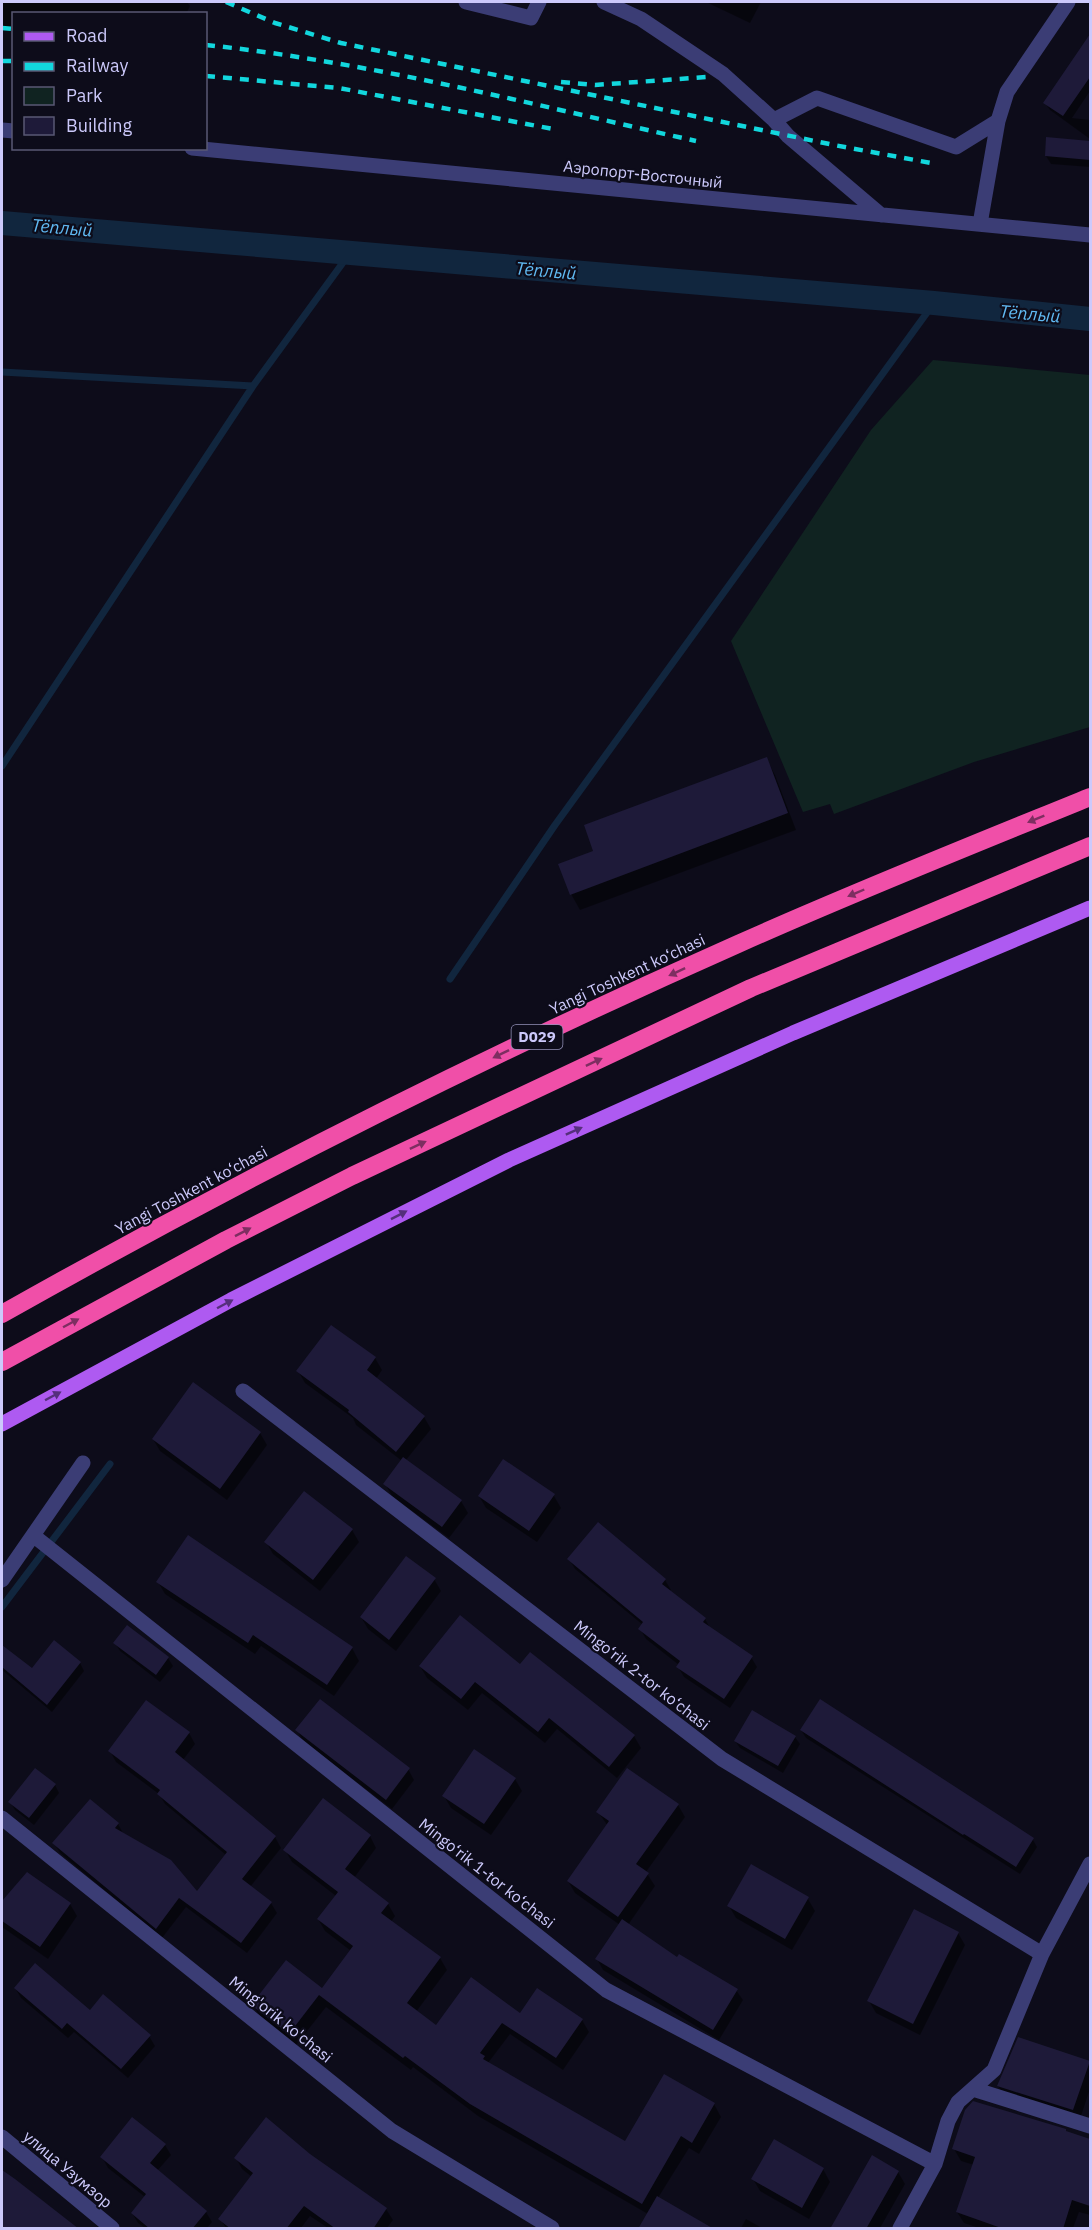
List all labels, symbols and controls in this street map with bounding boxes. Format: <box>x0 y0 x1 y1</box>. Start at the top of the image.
legend <box>12 12 207 150</box>
text: Road <box>66 24 107 47</box>
text: Railway <box>66 54 128 77</box>
text: Park <box>66 84 103 107</box>
text: Building <box>66 114 133 137</box>
street label: Аэропорт-Восточный <box>562 156 724 192</box>
water label: Тёплый <box>31 213 93 242</box>
water label: Тёплый <box>515 256 577 285</box>
water label: Тёплый <box>999 299 1061 328</box>
one-way arrow <box>1027 815 1045 824</box>
one-way arrow <box>847 889 865 899</box>
street label: Yangi Toshkent ko‘chasi <box>546 929 708 1019</box>
one-way arrow <box>669 967 686 976</box>
road number: D029 <box>512 1025 562 1049</box>
one-way arrow <box>492 1050 509 1059</box>
one-way arrow <box>586 1057 603 1066</box>
one-way arrow <box>566 1126 583 1135</box>
street label: Yangi Toshkent ko‘chasi <box>111 1141 271 1239</box>
one-way arrow <box>409 1141 426 1150</box>
one-way arrow <box>390 1211 407 1220</box>
one-way arrow <box>235 1227 252 1237</box>
one-way arrow <box>216 1299 233 1309</box>
one-way arrow <box>63 1318 80 1328</box>
one-way arrow <box>45 1391 62 1401</box>
street label: Mingo‘rik 2-tor ko‘chasi <box>570 1616 714 1734</box>
street label: Mingo‘rik 1-tor ko‘chasi <box>415 1814 559 1932</box>
street label: Ming'orik ko'chasi <box>225 1971 337 2067</box>
street label: улица Узумзор <box>19 2126 117 2212</box>

